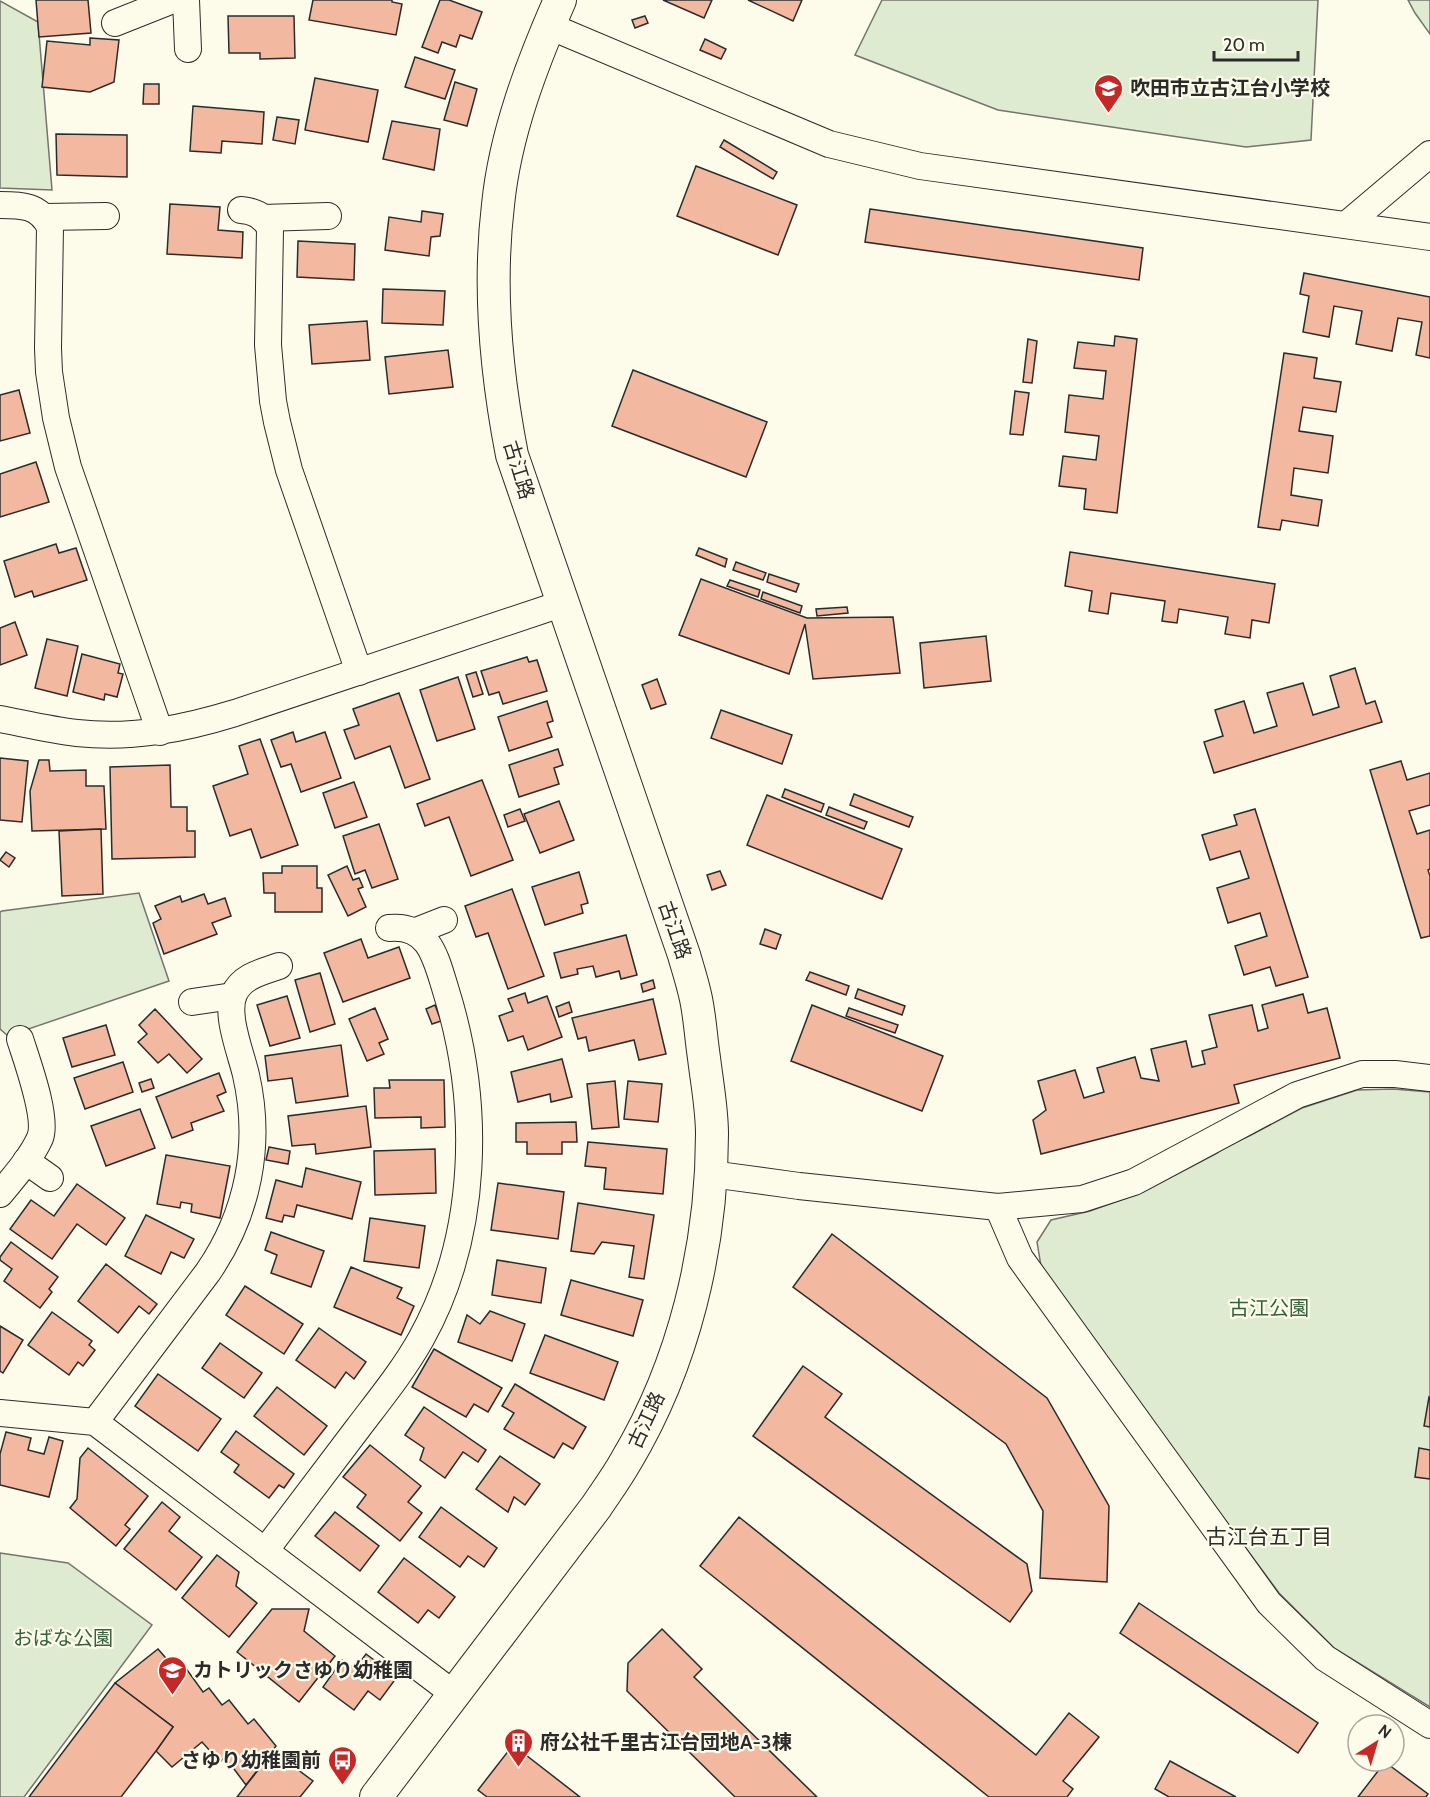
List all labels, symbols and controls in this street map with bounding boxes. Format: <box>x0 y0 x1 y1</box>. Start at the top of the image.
scale bar <box>1214 24 1298 62</box>
text: 20 m <box>1223 34 1265 56</box>
school or university icon: 吹田市立古江台小学校 <box>1093 72 1125 114</box>
place label: 吹田市立古江台小学校 <box>1130 76 1330 100</box>
street label: 古江路 <box>499 438 539 502</box>
street label: 古江路 <box>654 898 696 962</box>
park label: 古江公園 <box>1229 1296 1309 1320</box>
street label: 古江路 <box>622 1388 670 1452</box>
district label: 古江台五丁目 <box>1206 1524 1332 1549</box>
park label: おばな公園 <box>13 1626 113 1650</box>
school or university icon: カトリックさゆり幼稚園 <box>156 1654 188 1696</box>
place label: カトリックさゆり幼稚園 <box>193 1658 413 1682</box>
north arrow <box>1346 1713 1406 1773</box>
text: N <box>1374 1720 1395 1742</box>
building icon: 府公社千里古江台団地A-3棟 <box>503 1726 535 1768</box>
place label: 府公社千里古江台団地A-3棟 <box>540 1730 792 1754</box>
bus stop icon: さゆり幼稚園前 <box>326 1744 358 1786</box>
place label: さゆり幼稚園前 <box>181 1748 321 1772</box>

